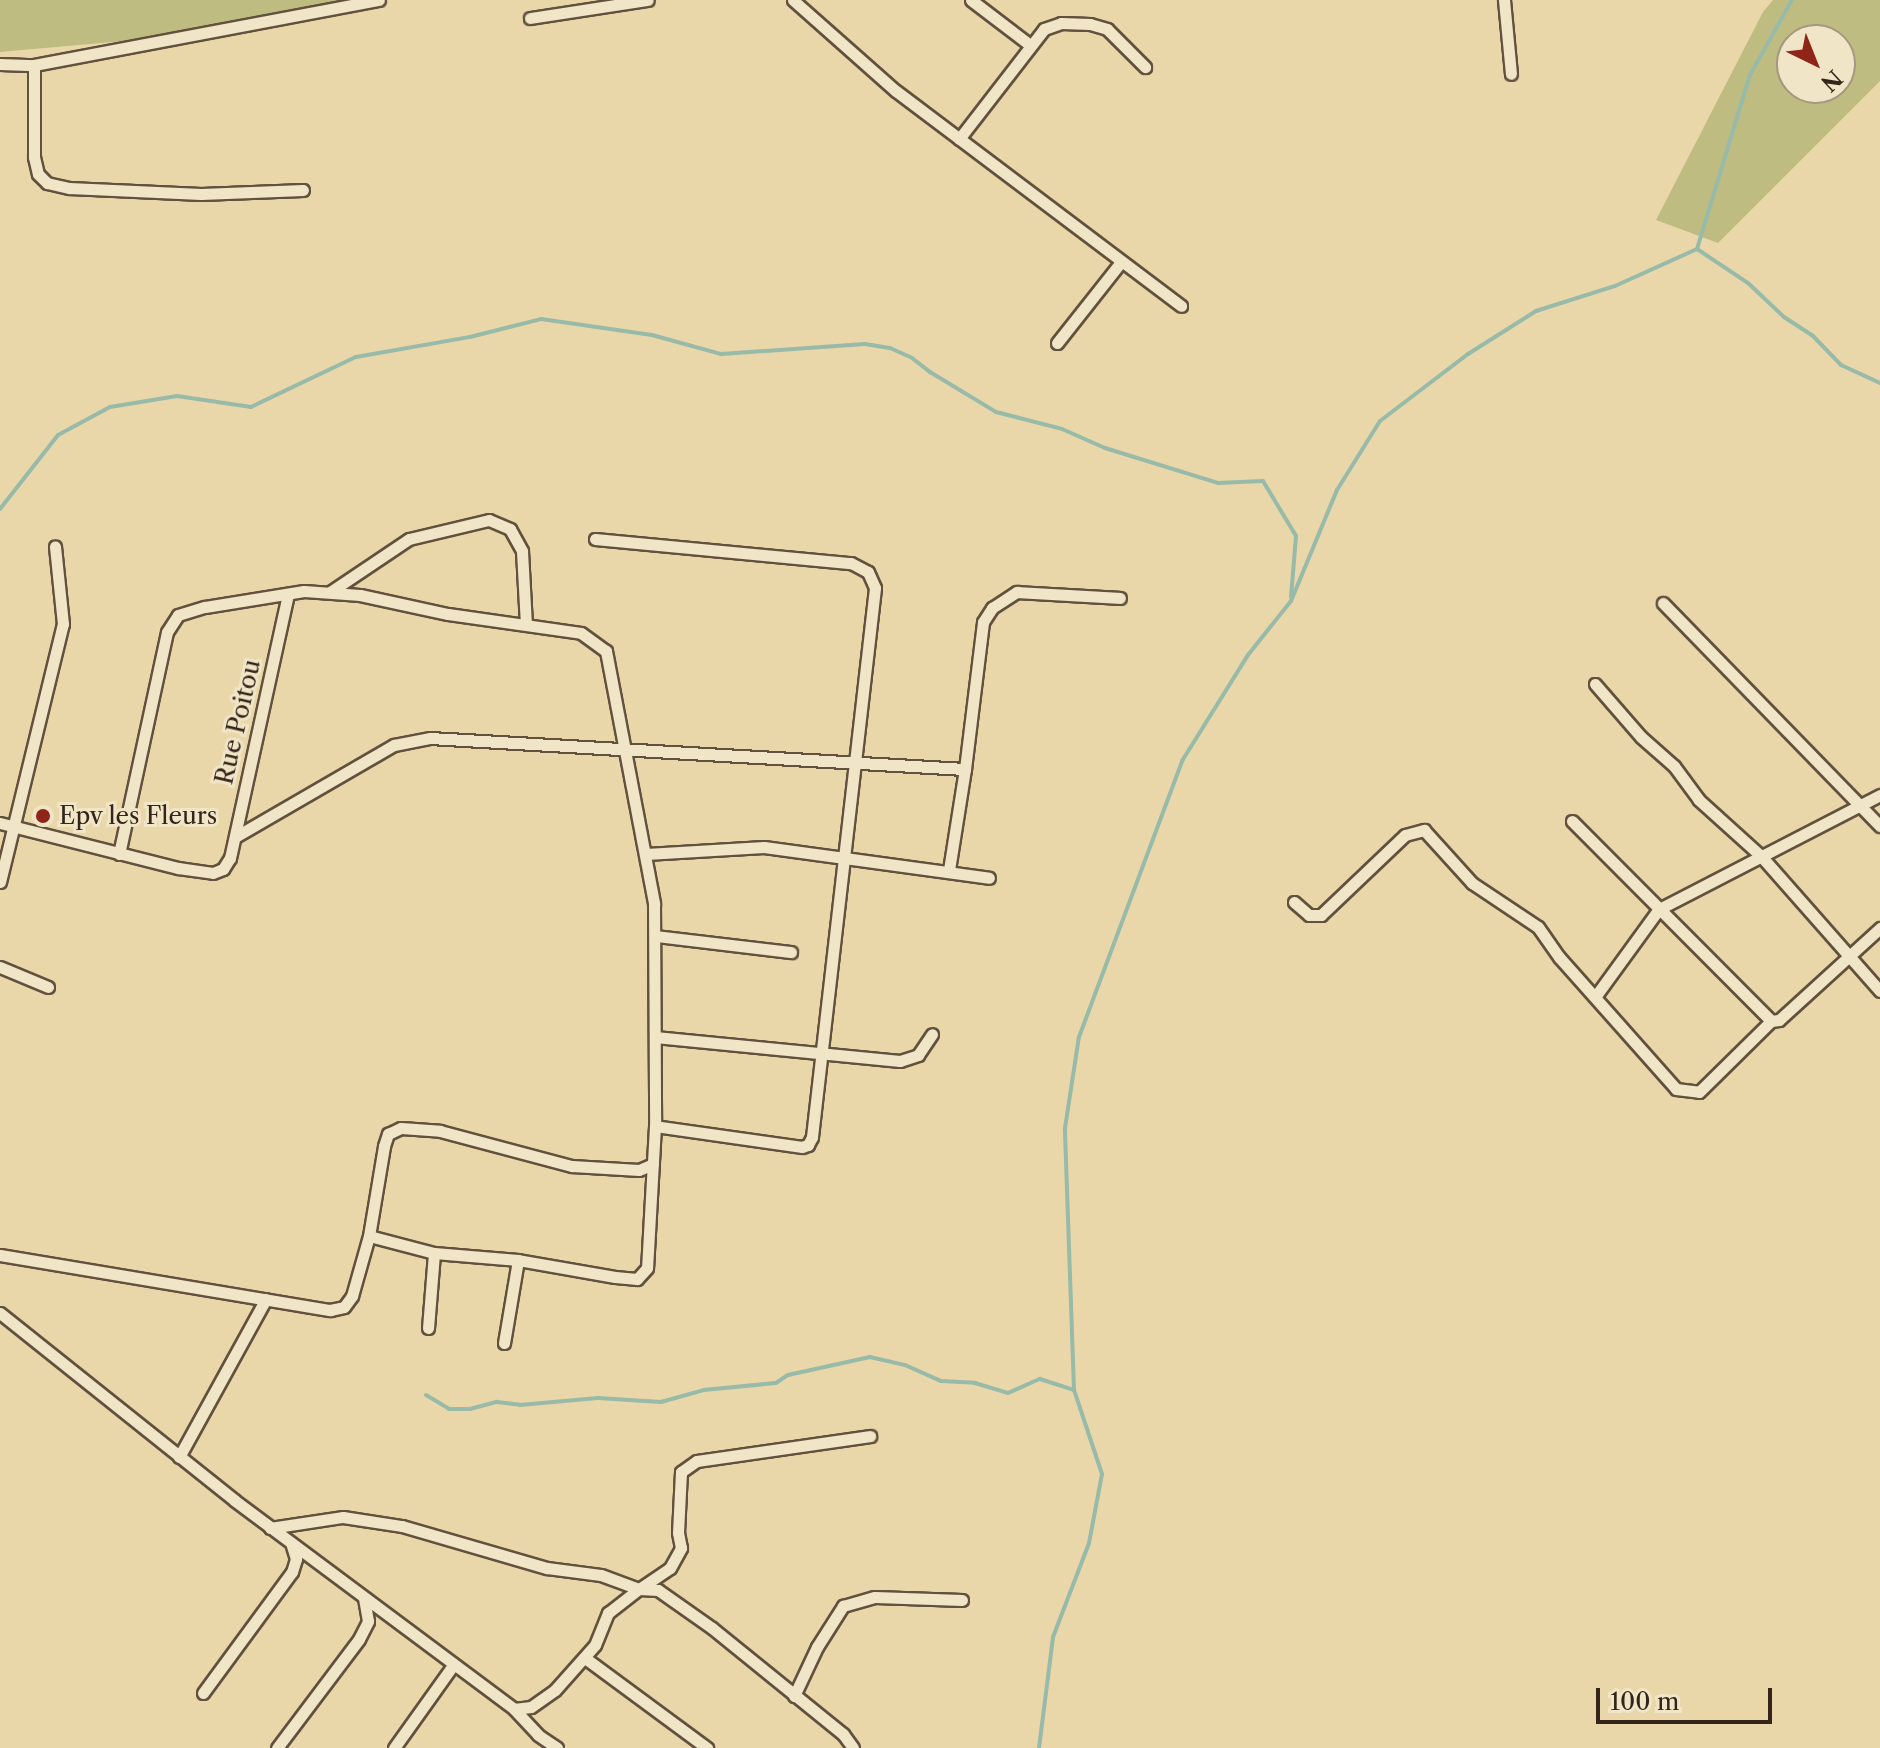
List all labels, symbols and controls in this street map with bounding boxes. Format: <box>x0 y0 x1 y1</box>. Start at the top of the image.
north arrow <box>1776 24 1856 104</box>
text: N <box>1815 64 1848 97</box>
street label: Rue Poitou <box>210 657 266 787</box>
place label: Epv les Fleurs <box>59 802 218 830</box>
marker: Epv les Fleurs <box>34 807 52 825</box>
scale bar <box>1600 1672 1776 1722</box>
text: 100 m <box>1610 1687 1679 1716</box>

